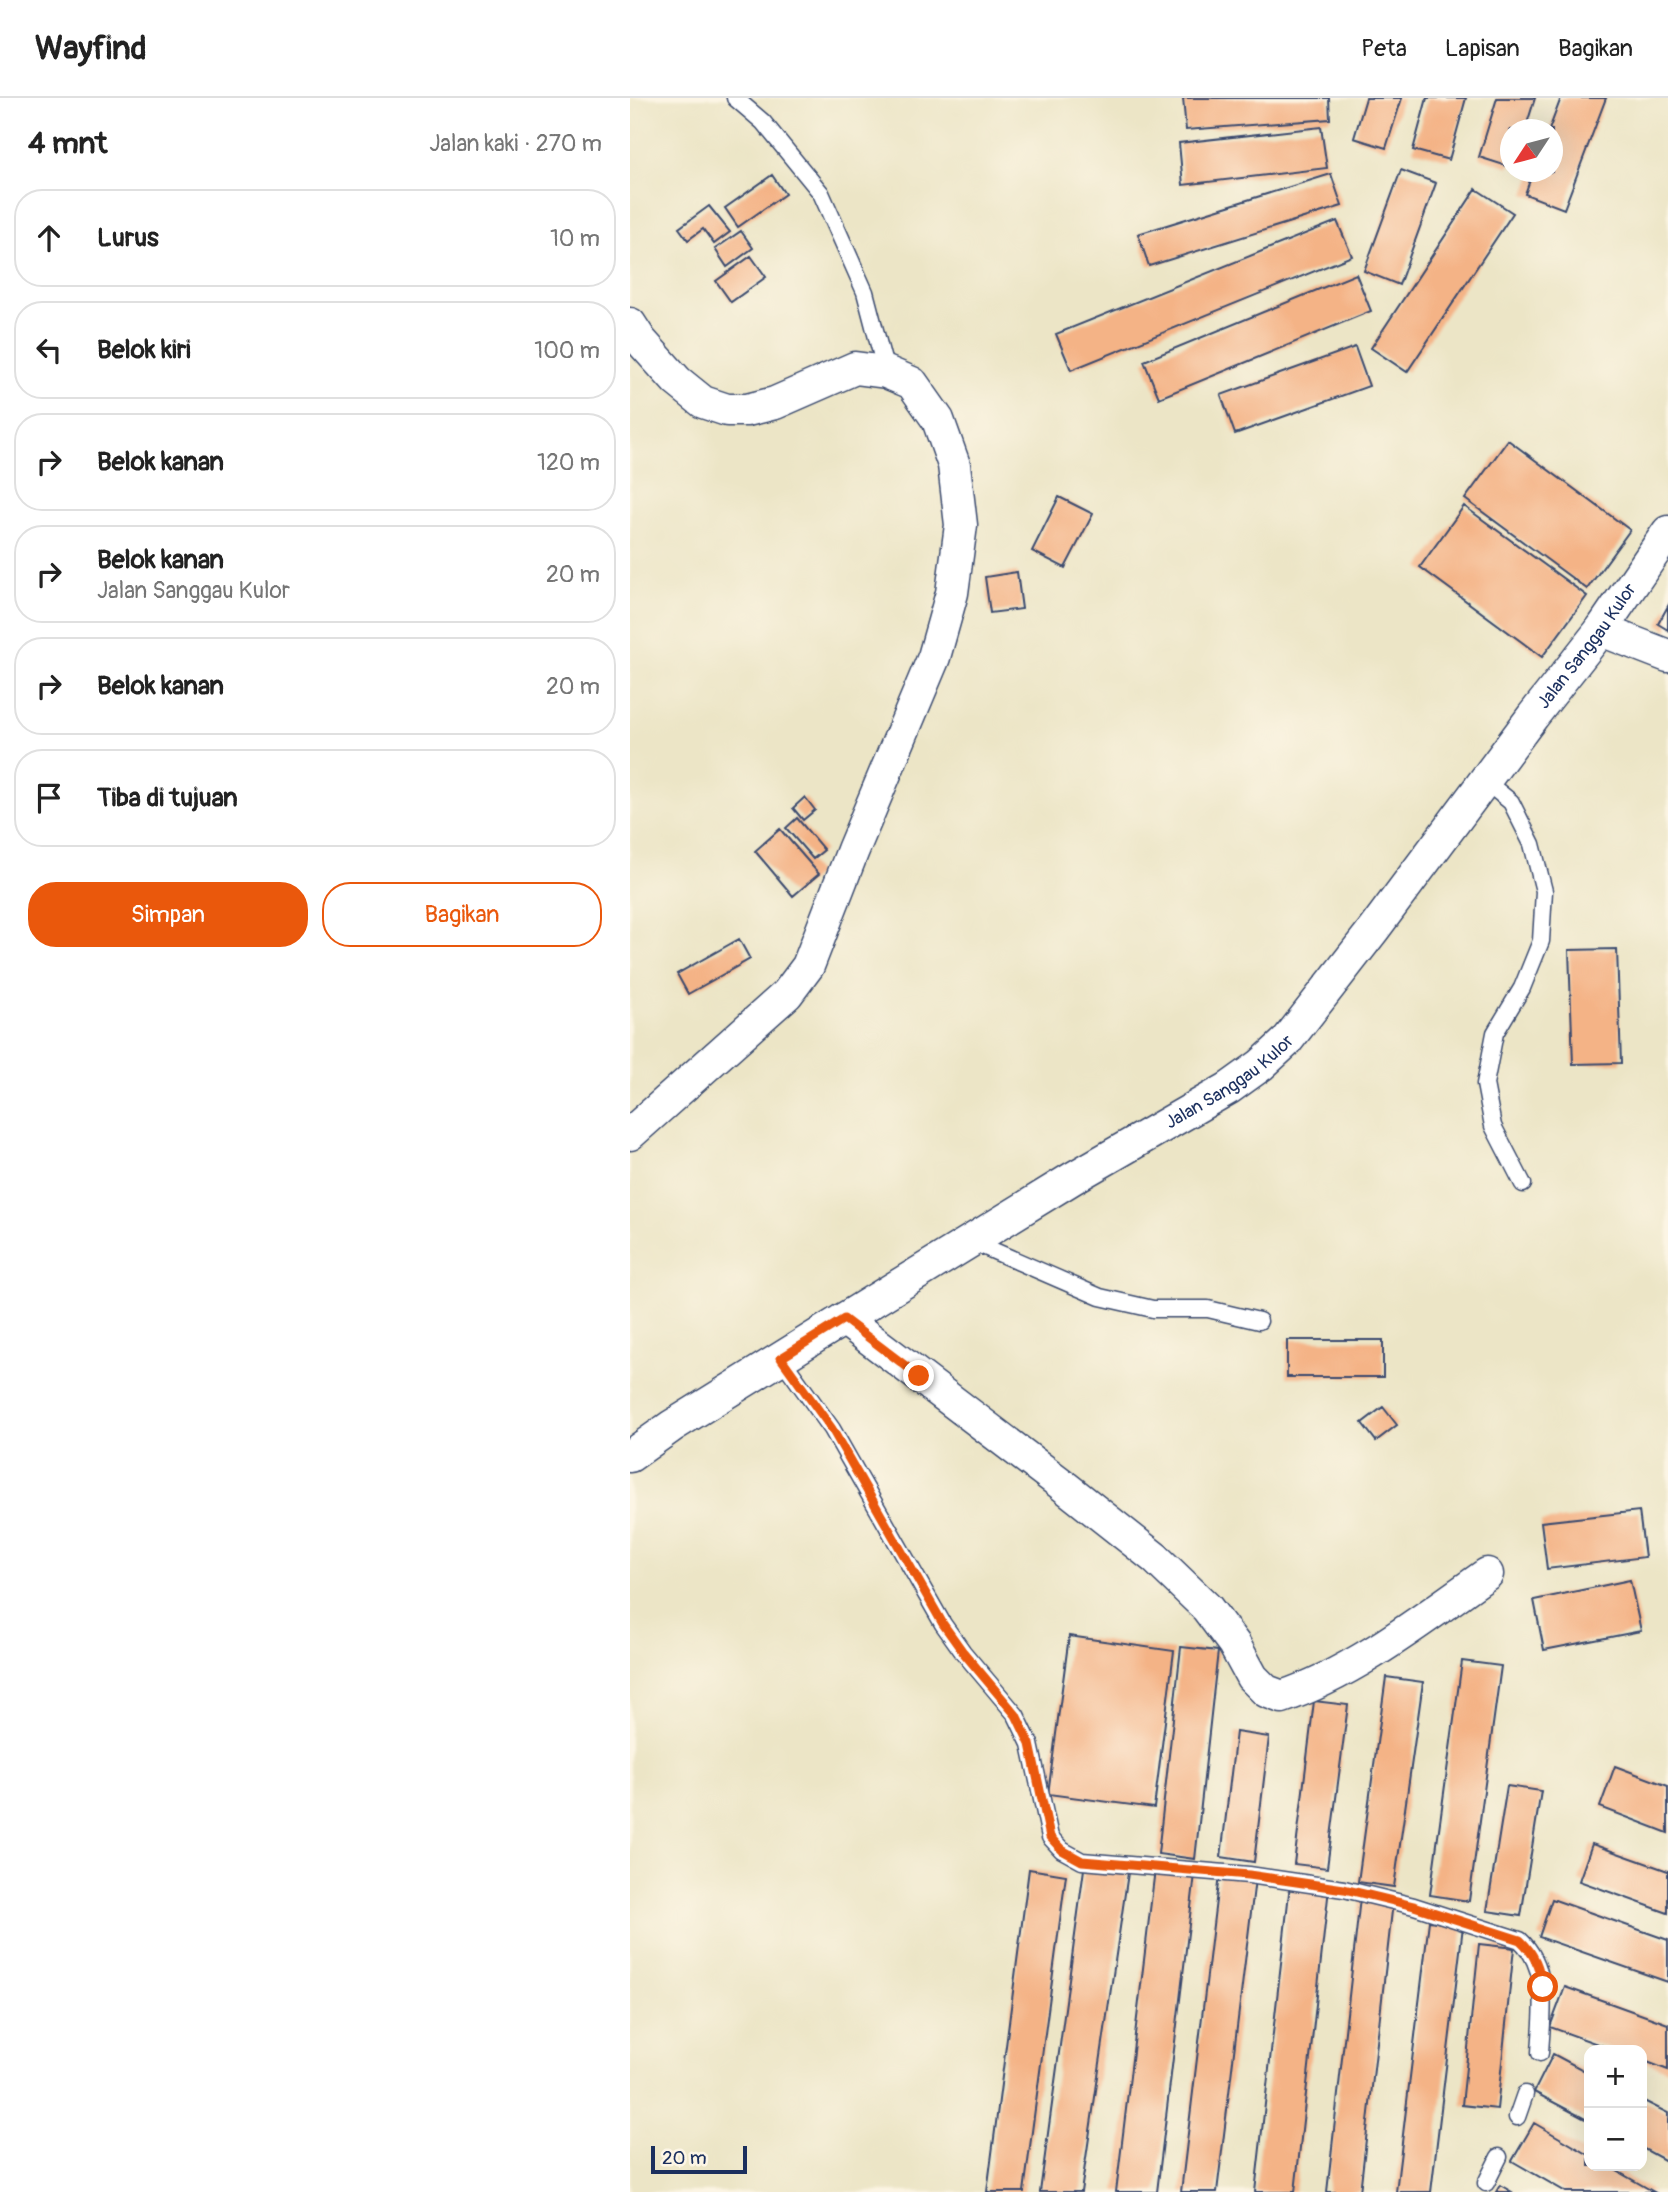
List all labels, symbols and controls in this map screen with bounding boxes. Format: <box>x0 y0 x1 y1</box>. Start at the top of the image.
text: Wayfind <box>35 28 147 69</box>
text: Peta <box>1361 34 1407 63</box>
text: Lapisan <box>1445 34 1520 63</box>
text: Bagikan <box>1558 34 1633 63</box>
north arrow <box>1500 119 1563 182</box>
text: 4 mnt <box>28 125 107 162</box>
text: Jalan kaki · 270 m <box>429 129 602 158</box>
icon: ahead <box>30 219 68 257</box>
text: Lurus <box>97 222 159 254</box>
text: 10 m <box>550 224 600 253</box>
icon: left <box>30 331 68 369</box>
text: Belok kiri <box>97 334 191 366</box>
text: 100 m <box>534 336 600 365</box>
icon: right <box>30 443 68 481</box>
text: Belok kanan <box>97 446 224 478</box>
text: 120 m <box>537 448 600 477</box>
text: Belok kanan <box>97 544 224 576</box>
icon: right <box>30 555 68 593</box>
text: 20 m <box>546 560 600 589</box>
text: Jalan Sanggau Kulor <box>97 576 290 605</box>
street label: Jalan Sanggau Kulor <box>1532 578 1641 713</box>
icon: right <box>30 667 68 705</box>
text: Belok kanan <box>97 670 224 702</box>
text: 20 m <box>546 672 600 701</box>
icon: arrive <box>30 779 68 817</box>
text: Tiba di tujuan <box>97 782 238 814</box>
button: Simpan <box>28 882 308 947</box>
button: Bagikan <box>322 882 602 947</box>
street label: Jalan Sanggau Kulor <box>1161 1030 1299 1134</box>
route end <box>903 1360 934 1391</box>
route start <box>1527 1971 1558 2002</box>
map controls <box>1584 2045 1647 2171</box>
button: + <box>1584 2045 1647 2108</box>
button: − <box>1584 2108 1647 2171</box>
scale bar <box>651 2143 747 2175</box>
text: 20 m <box>662 2146 707 2170</box>

